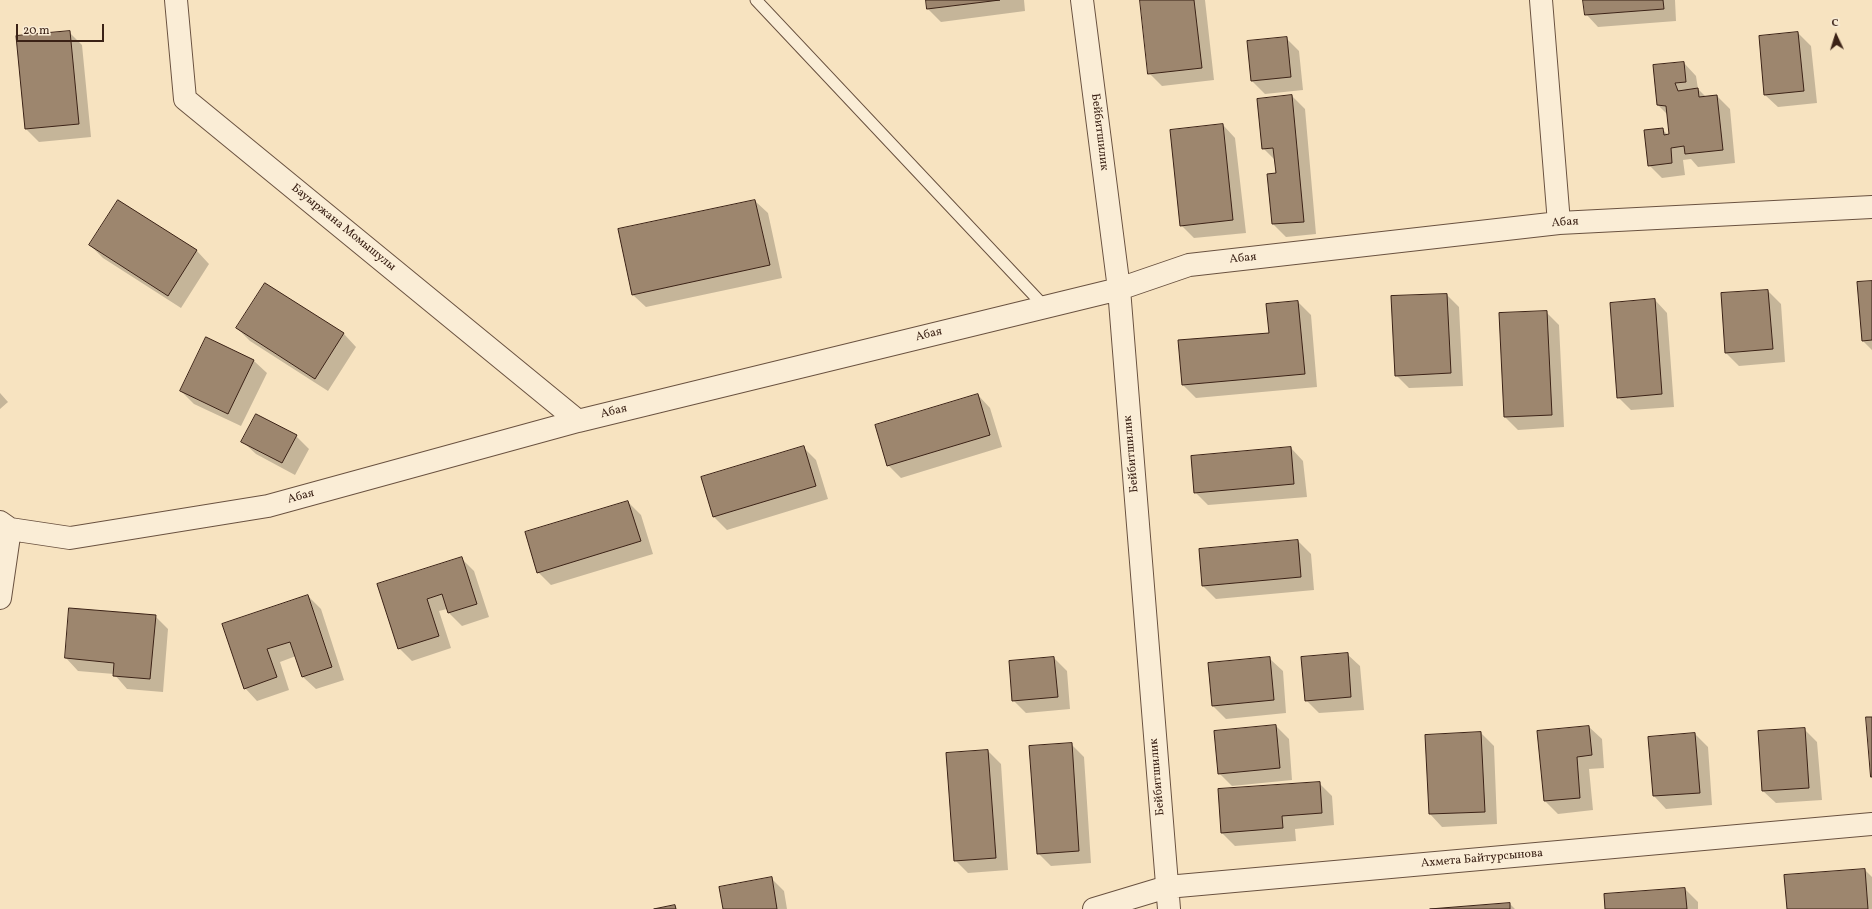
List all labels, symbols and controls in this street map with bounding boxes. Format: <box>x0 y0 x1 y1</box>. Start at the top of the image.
scale bar <box>18 16 106 42</box>
north arrow <box>1816 16 1856 56</box>
text: С <box>1831 16 1839 31</box>
text: 20 m <box>23 23 50 39</box>
street label: Бейбитшилик <box>1087 93 1111 171</box>
street label: Бауыржана Момышулы <box>288 181 398 275</box>
street label: Абая <box>1551 215 1579 231</box>
street label: Абая <box>1229 250 1257 268</box>
street label: Абая <box>914 325 944 345</box>
street label: Абая <box>599 402 629 422</box>
street label: Бейбитшилик <box>1121 415 1143 493</box>
street label: Абая <box>286 487 316 507</box>
street label: Бейбитшилик <box>1147 738 1169 816</box>
street label: Ахмета Байтурсынова <box>1420 846 1544 872</box>

